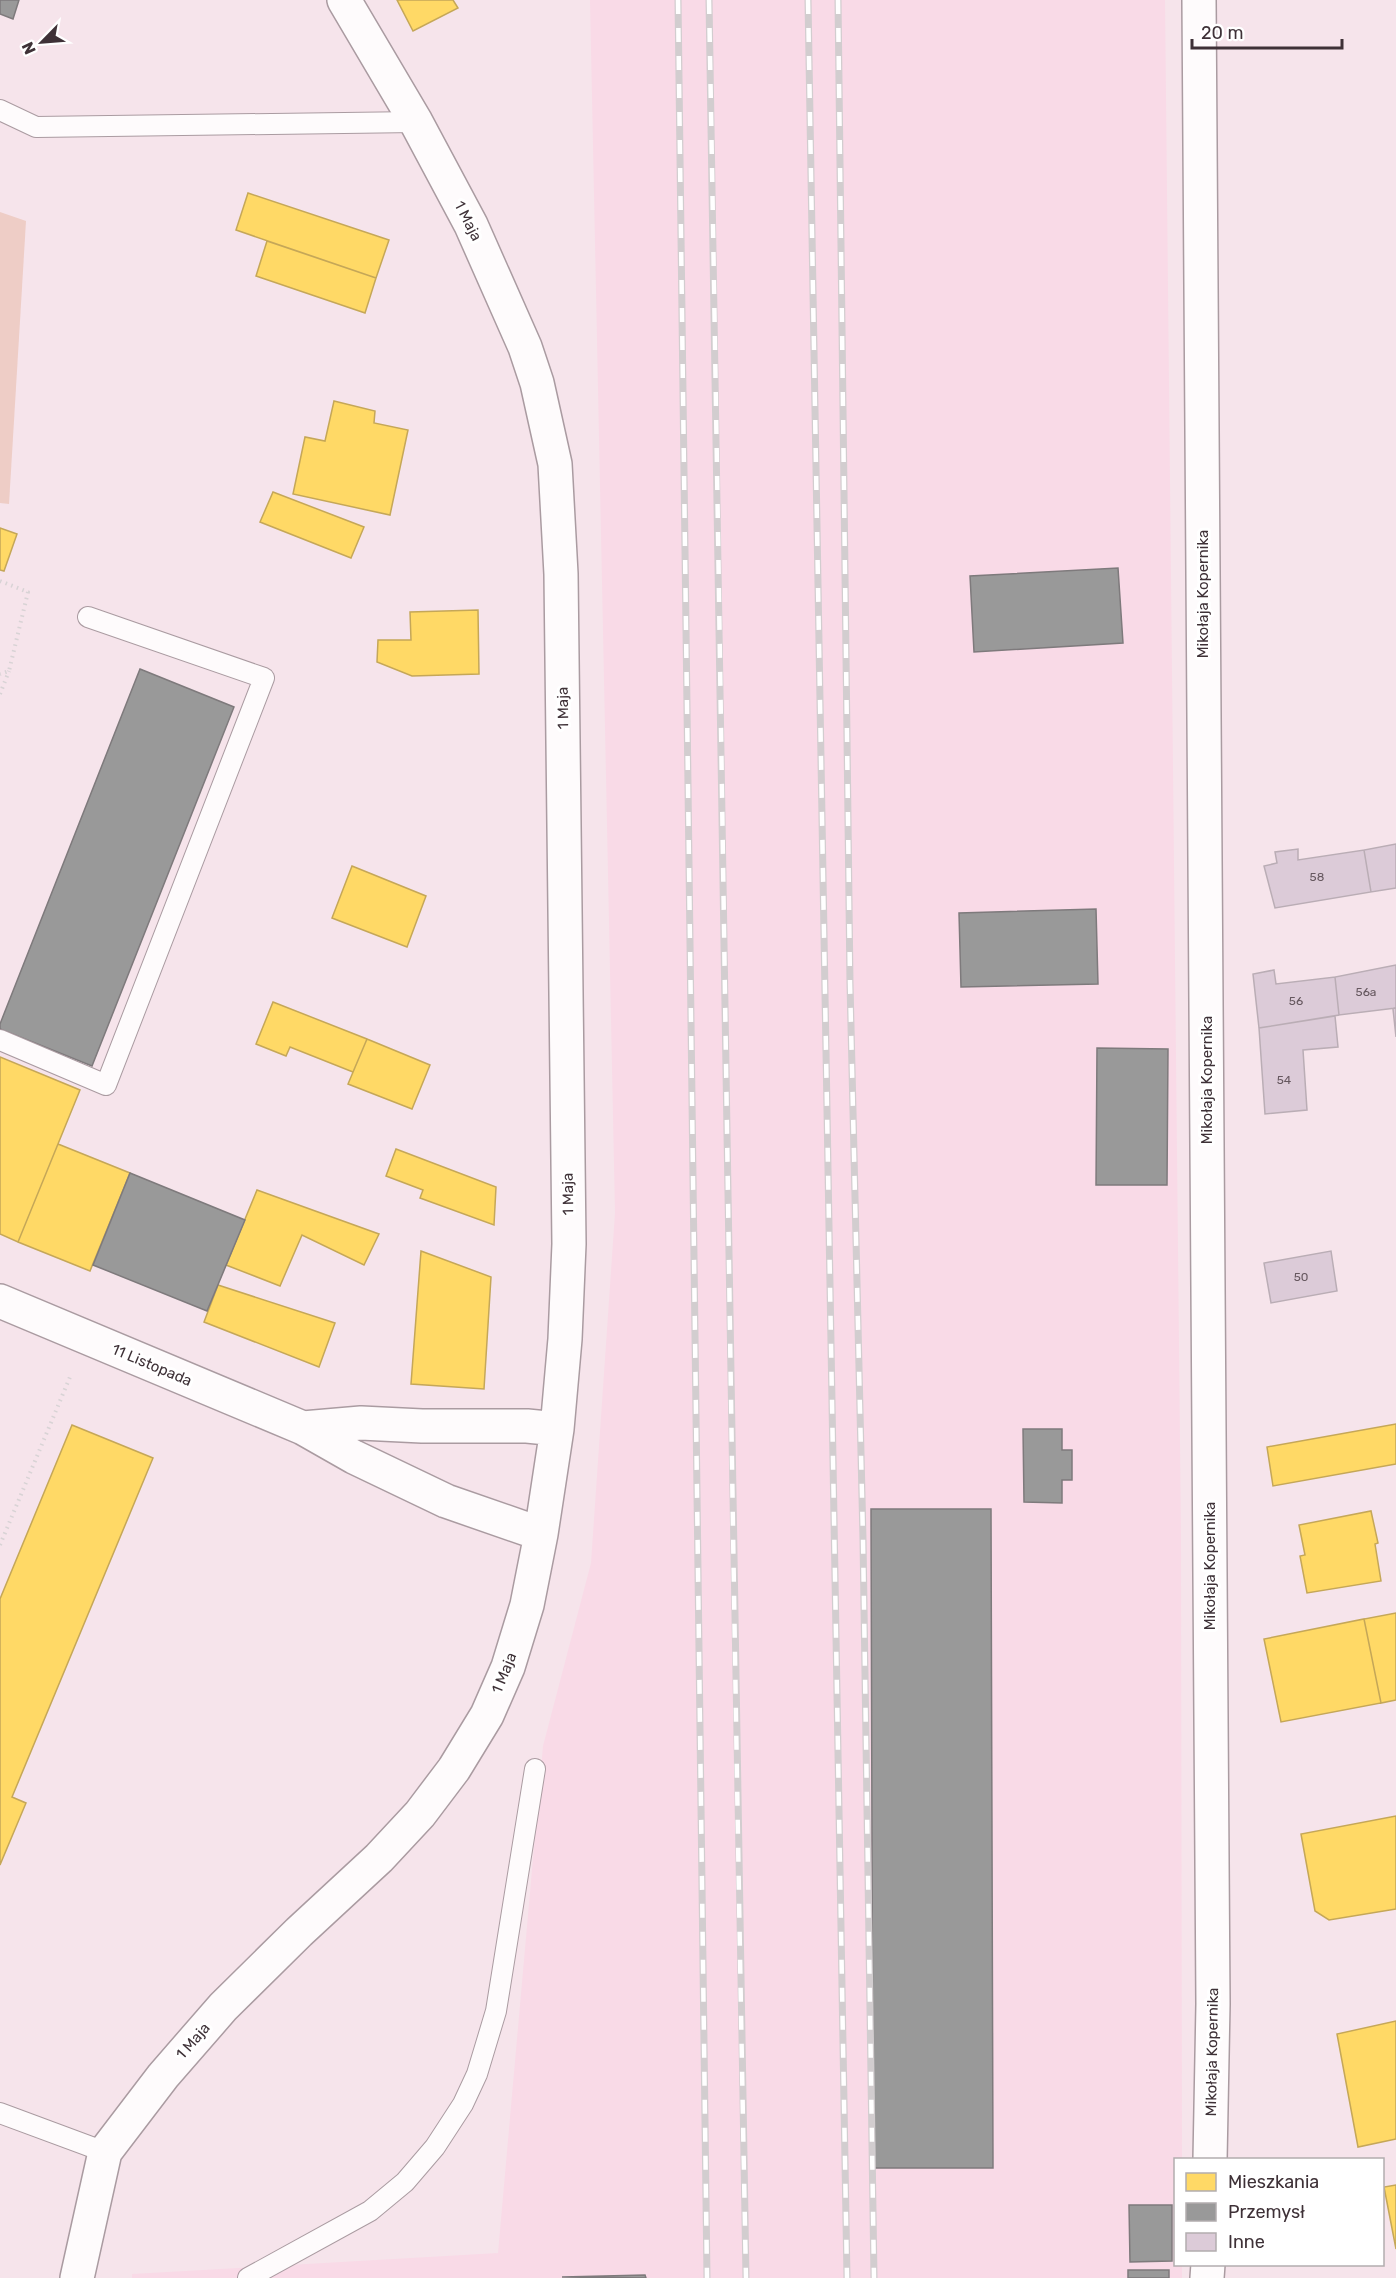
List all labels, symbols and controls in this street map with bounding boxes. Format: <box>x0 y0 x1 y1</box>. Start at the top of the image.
north arrow <box>12 12 72 72</box>
scale bar <box>1192 12 1342 50</box>
text: 20 m <box>1201 22 1243 44</box>
text: N <box>18 39 40 57</box>
street label: 1 Maja <box>450 198 486 244</box>
street label: Mikołaja Kopernika <box>1194 530 1212 658</box>
street label: 1 Maja <box>554 687 572 729</box>
house number: 58 <box>1310 870 1324 884</box>
house number: 56a <box>1356 985 1377 999</box>
house number: 56 <box>1289 994 1303 1008</box>
street label: Mikołaja Kopernika <box>1198 1016 1216 1144</box>
house number: 54 <box>1277 1073 1292 1087</box>
street label: 1 Maja <box>559 1173 577 1215</box>
house number: 50 <box>1294 1270 1308 1284</box>
street label: 11 Listopada <box>109 1340 195 1390</box>
street label: Mikołaja Kopernika <box>1201 1502 1219 1630</box>
street label: 1 Maja <box>488 1650 520 1696</box>
street label: Mikołaja Kopernika <box>1202 1988 1222 2116</box>
street label: 1 Maja <box>172 2019 214 2063</box>
legend <box>1174 2158 1384 2266</box>
text: Mieszkania <box>1228 2171 1319 2193</box>
text: Przemysł <box>1228 2201 1305 2223</box>
text: Inne <box>1228 2231 1265 2253</box>

